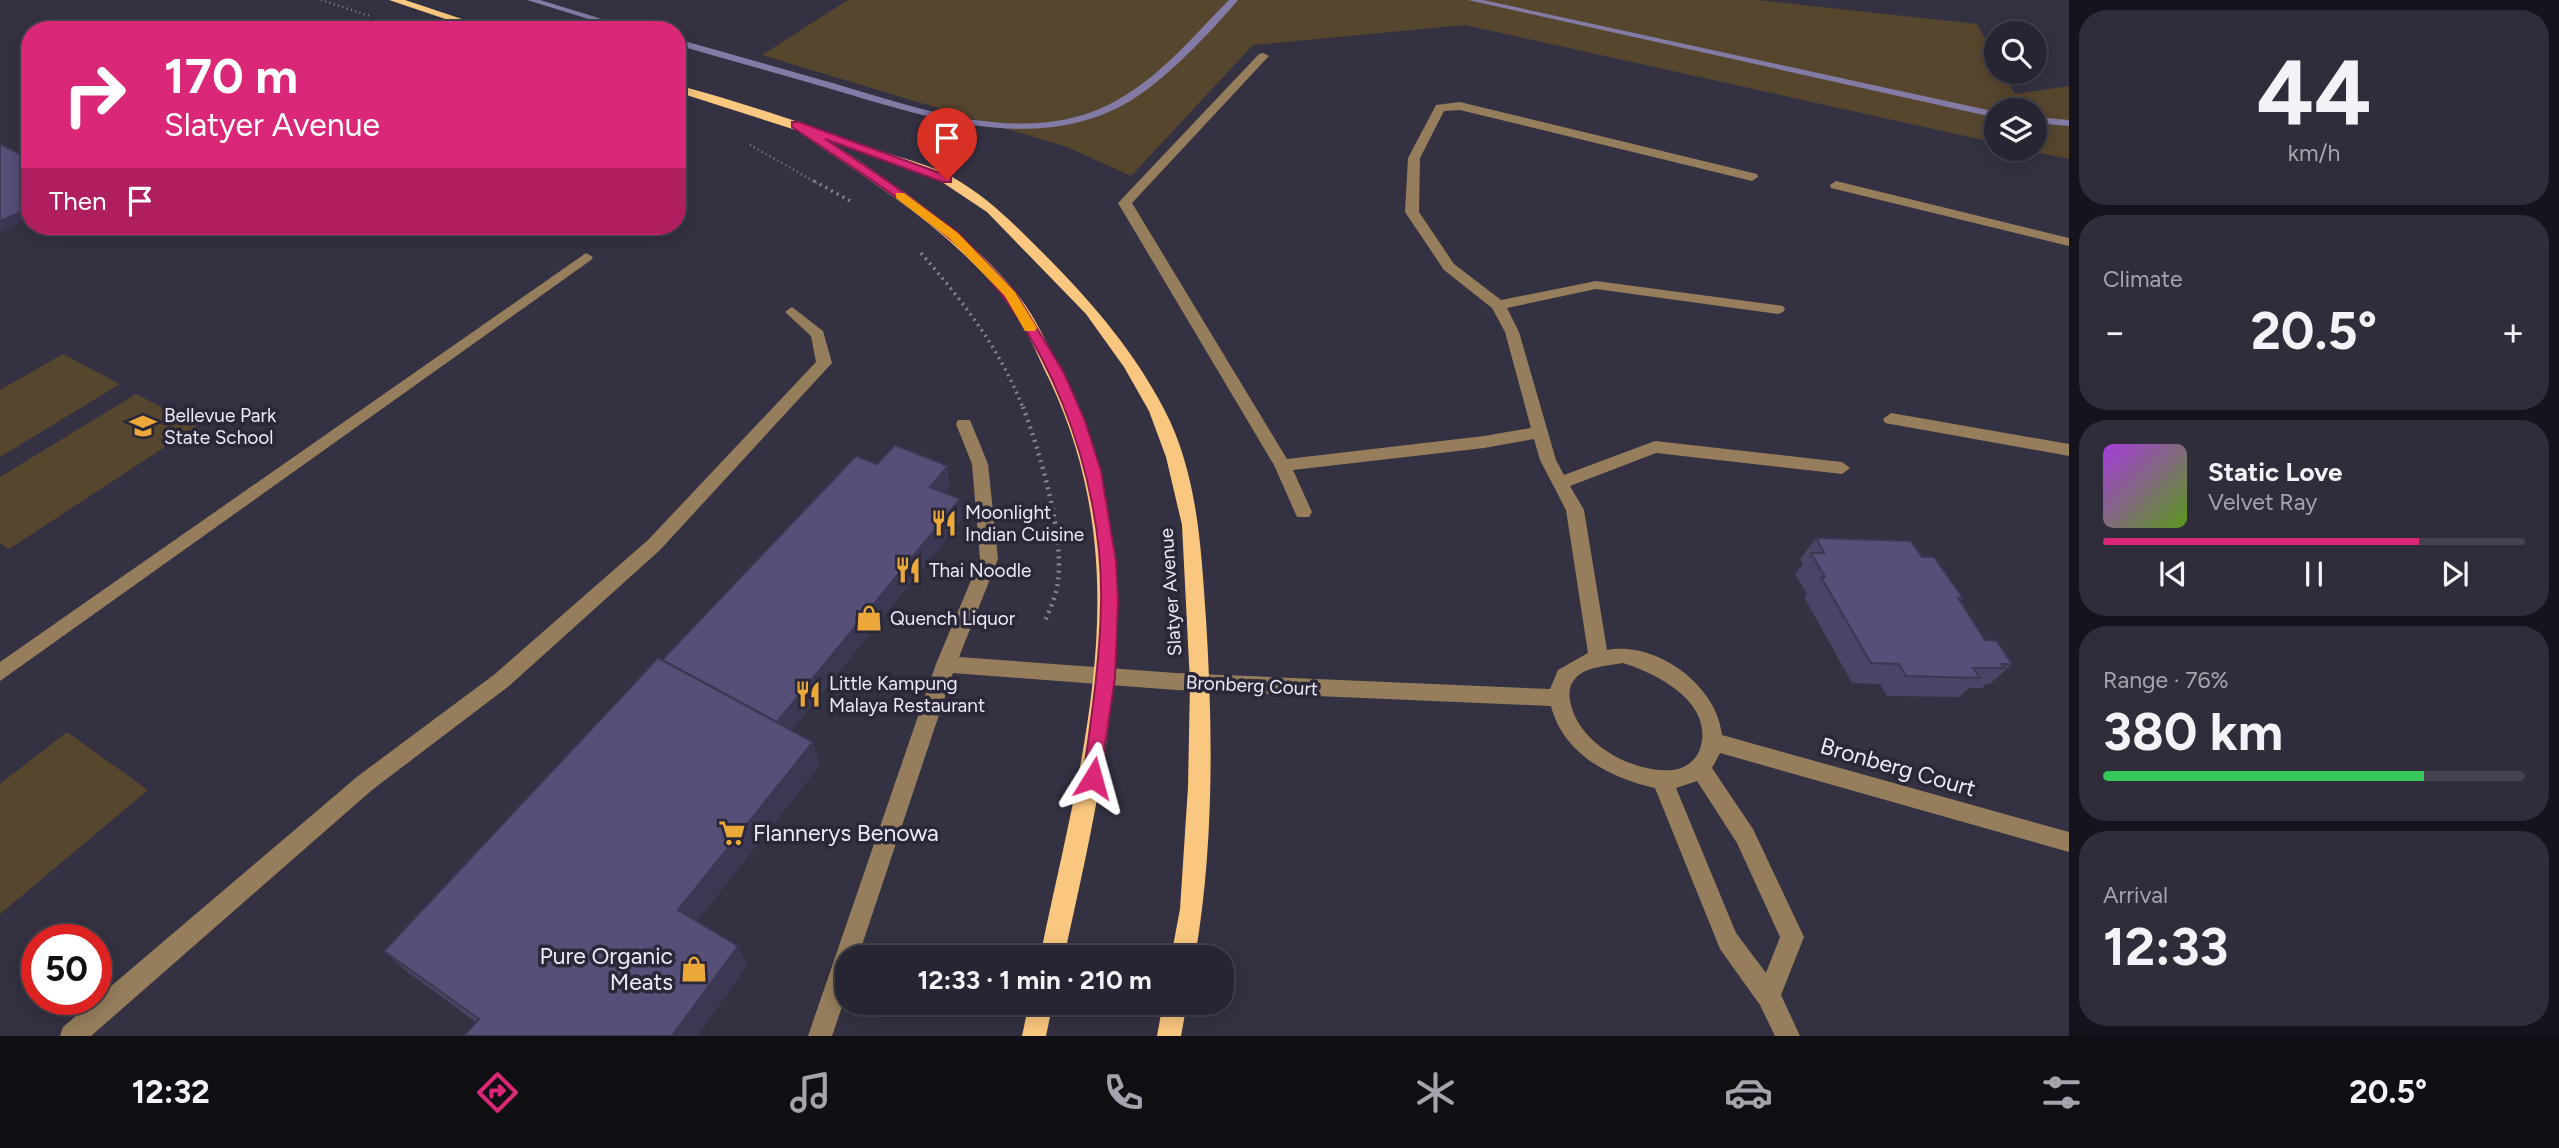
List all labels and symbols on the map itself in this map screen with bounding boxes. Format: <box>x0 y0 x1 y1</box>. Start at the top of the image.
pin <box>917 108 977 180</box>
place label: Bellevue Park State School <box>164 404 277 449</box>
school or university icon: Bellevue Park State School <box>128 411 158 441</box>
place label: Moonlight Indian Cuisine <box>965 501 1084 546</box>
restaurant icon: Moonlight Indian Cuisine <box>929 508 959 538</box>
street label: Slatyer Avenue <box>1155 527 1186 657</box>
restaurant icon: Thai Noodle <box>893 555 923 585</box>
place label: Thai Noodle <box>929 559 1031 582</box>
shop icon: Quench Liquor <box>854 603 884 633</box>
place label: Quench Liquor <box>890 607 1016 630</box>
street label: Bronberg Court <box>1185 671 1319 700</box>
place label: Little Kampung Malaya Restaurant <box>829 672 985 717</box>
restaurant icon: Little Kampung Malaya Restaurant <box>793 679 823 709</box>
street label: Bronberg Court <box>1817 731 1979 803</box>
position arrow <box>1056 741 1130 815</box>
supermarket icon: Flannerys Benowa <box>717 818 747 848</box>
place label: Flannerys Benowa <box>753 819 939 847</box>
speed limit sign: 50 <box>21 924 112 1015</box>
place label: Pure Organic Meats <box>539 942 673 996</box>
shop icon: Pure Organic Meats <box>679 954 709 984</box>

